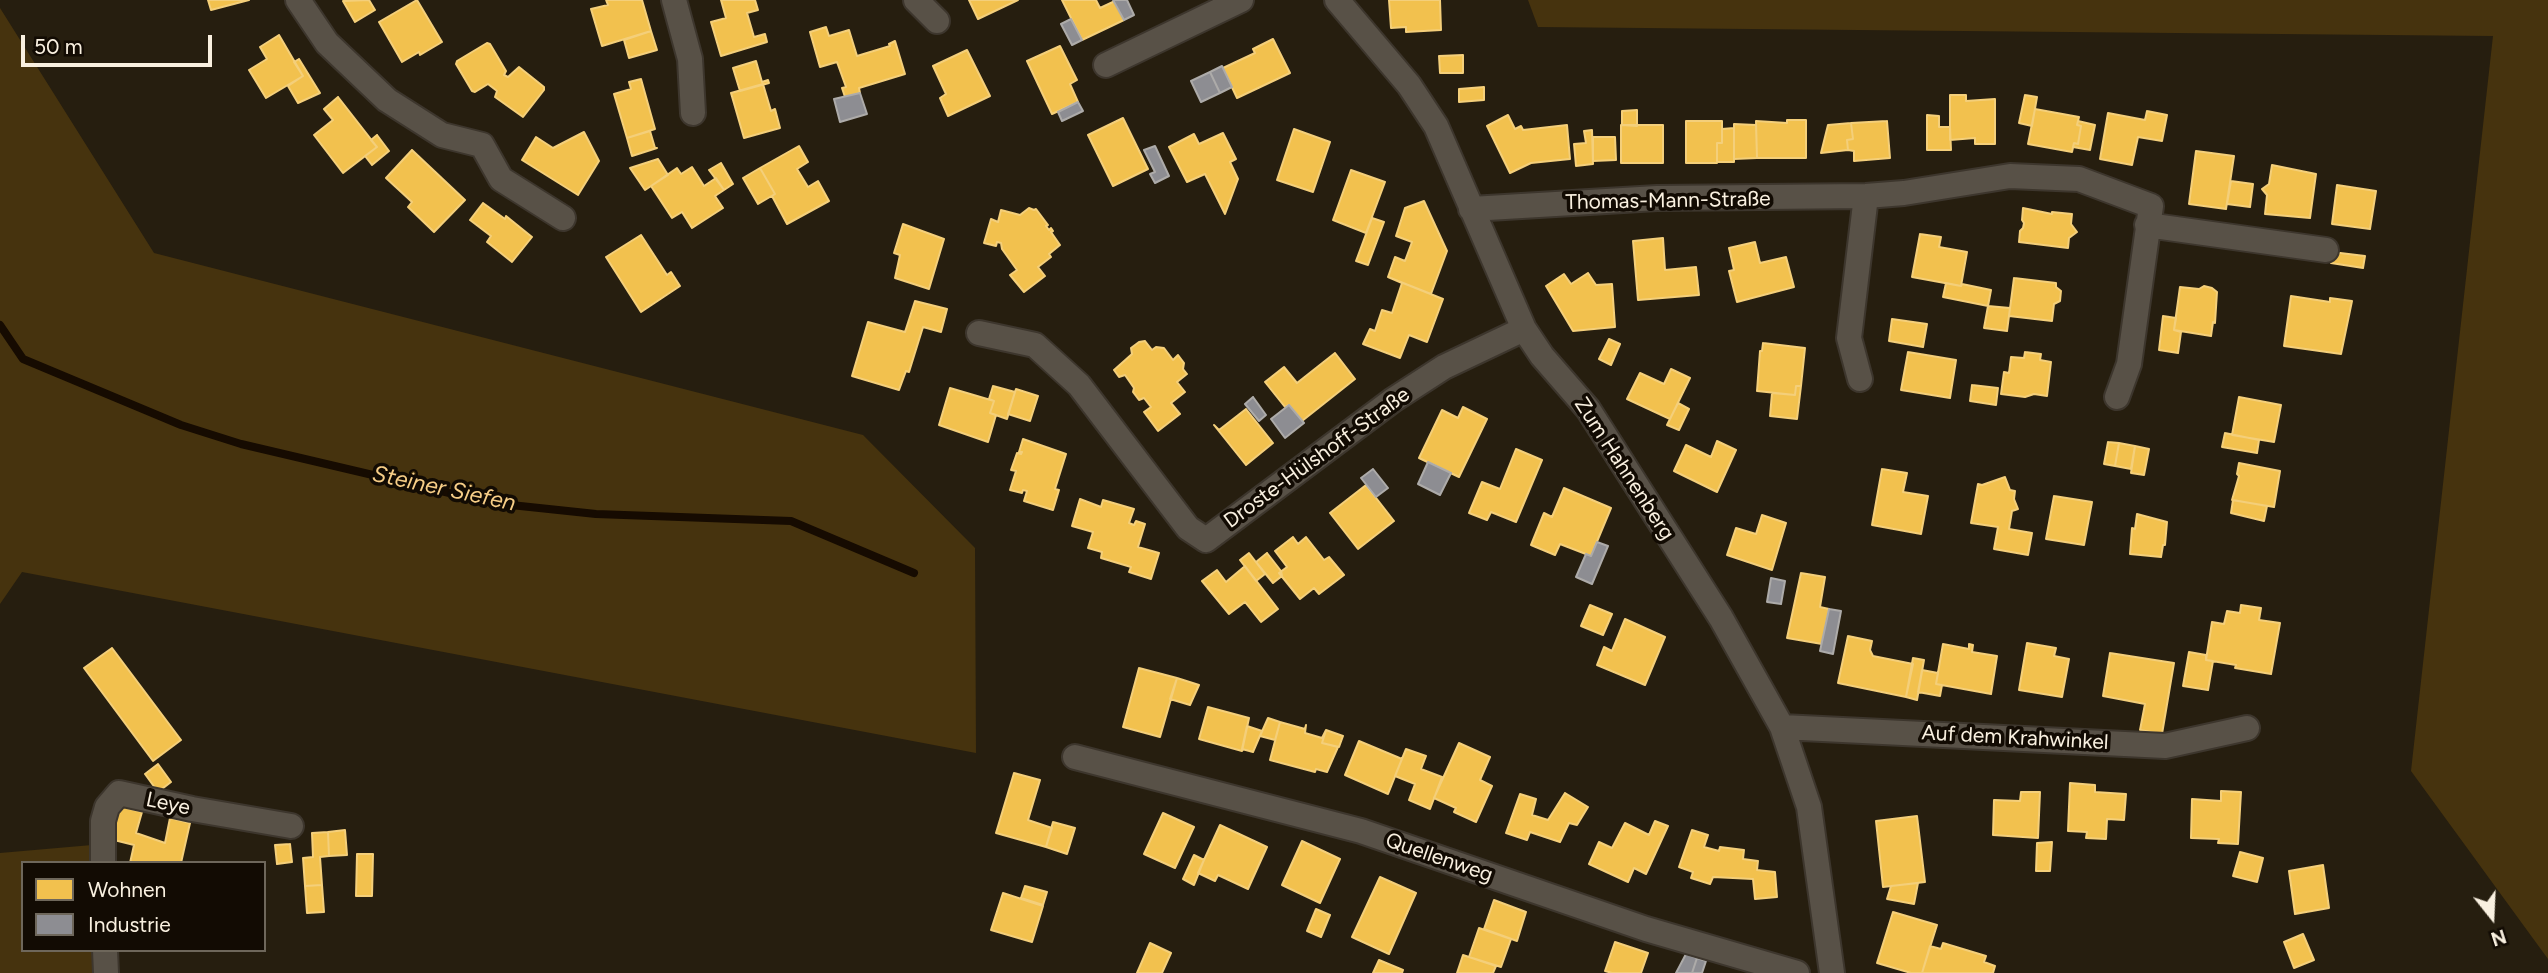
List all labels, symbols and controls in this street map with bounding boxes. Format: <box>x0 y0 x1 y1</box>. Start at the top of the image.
scale bar <box>24 21 215 65</box>
text: 50 m <box>34 34 83 59</box>
street label: Thomas-Mann-Straße <box>1565 187 1771 215</box>
street label: Droste-Hülshoff-Straße <box>1219 382 1415 534</box>
street label: Zum Hahnenberg <box>1569 393 1679 545</box>
water label: Steiner Siefen <box>370 460 518 518</box>
street label: Auf dem Krahwinkel <box>1921 721 2109 755</box>
street label: Leye <box>144 787 192 821</box>
street label: Quellenweg <box>1382 828 1496 888</box>
legend <box>21 861 266 952</box>
text: Wohnen <box>88 877 166 902</box>
north arrow <box>2457 882 2527 952</box>
text: Industrie <box>88 912 171 937</box>
text: N <box>2488 924 2509 951</box>

